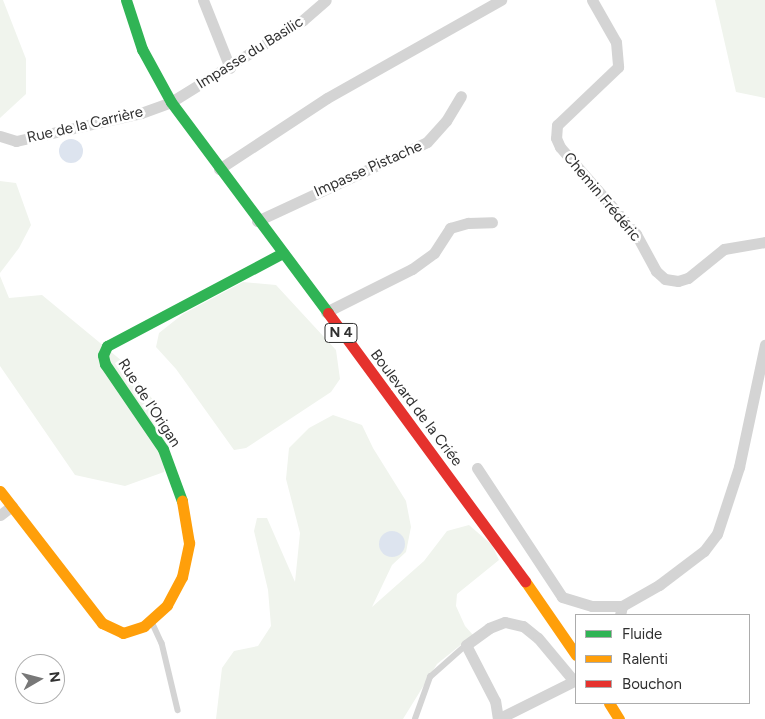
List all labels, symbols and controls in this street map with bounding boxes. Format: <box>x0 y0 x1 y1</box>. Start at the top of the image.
street label: Impasse du Basilic <box>193 13 307 93</box>
street label: Rue de la Carrière <box>25 103 145 147</box>
street label: Impasse Pistache <box>311 137 425 201</box>
street label: Chemin Frédéric <box>560 149 644 245</box>
road number: N 4 <box>324 322 358 344</box>
street label: Boulevard de la Criée <box>366 346 466 470</box>
street label: Rue de l'Origan <box>114 355 184 451</box>
legend <box>575 614 750 704</box>
text: Fluide <box>622 625 662 643</box>
text: Ralenti <box>622 650 668 668</box>
north arrow <box>15 654 65 704</box>
text: N <box>45 670 64 684</box>
text: Bouchon <box>622 675 682 693</box>

